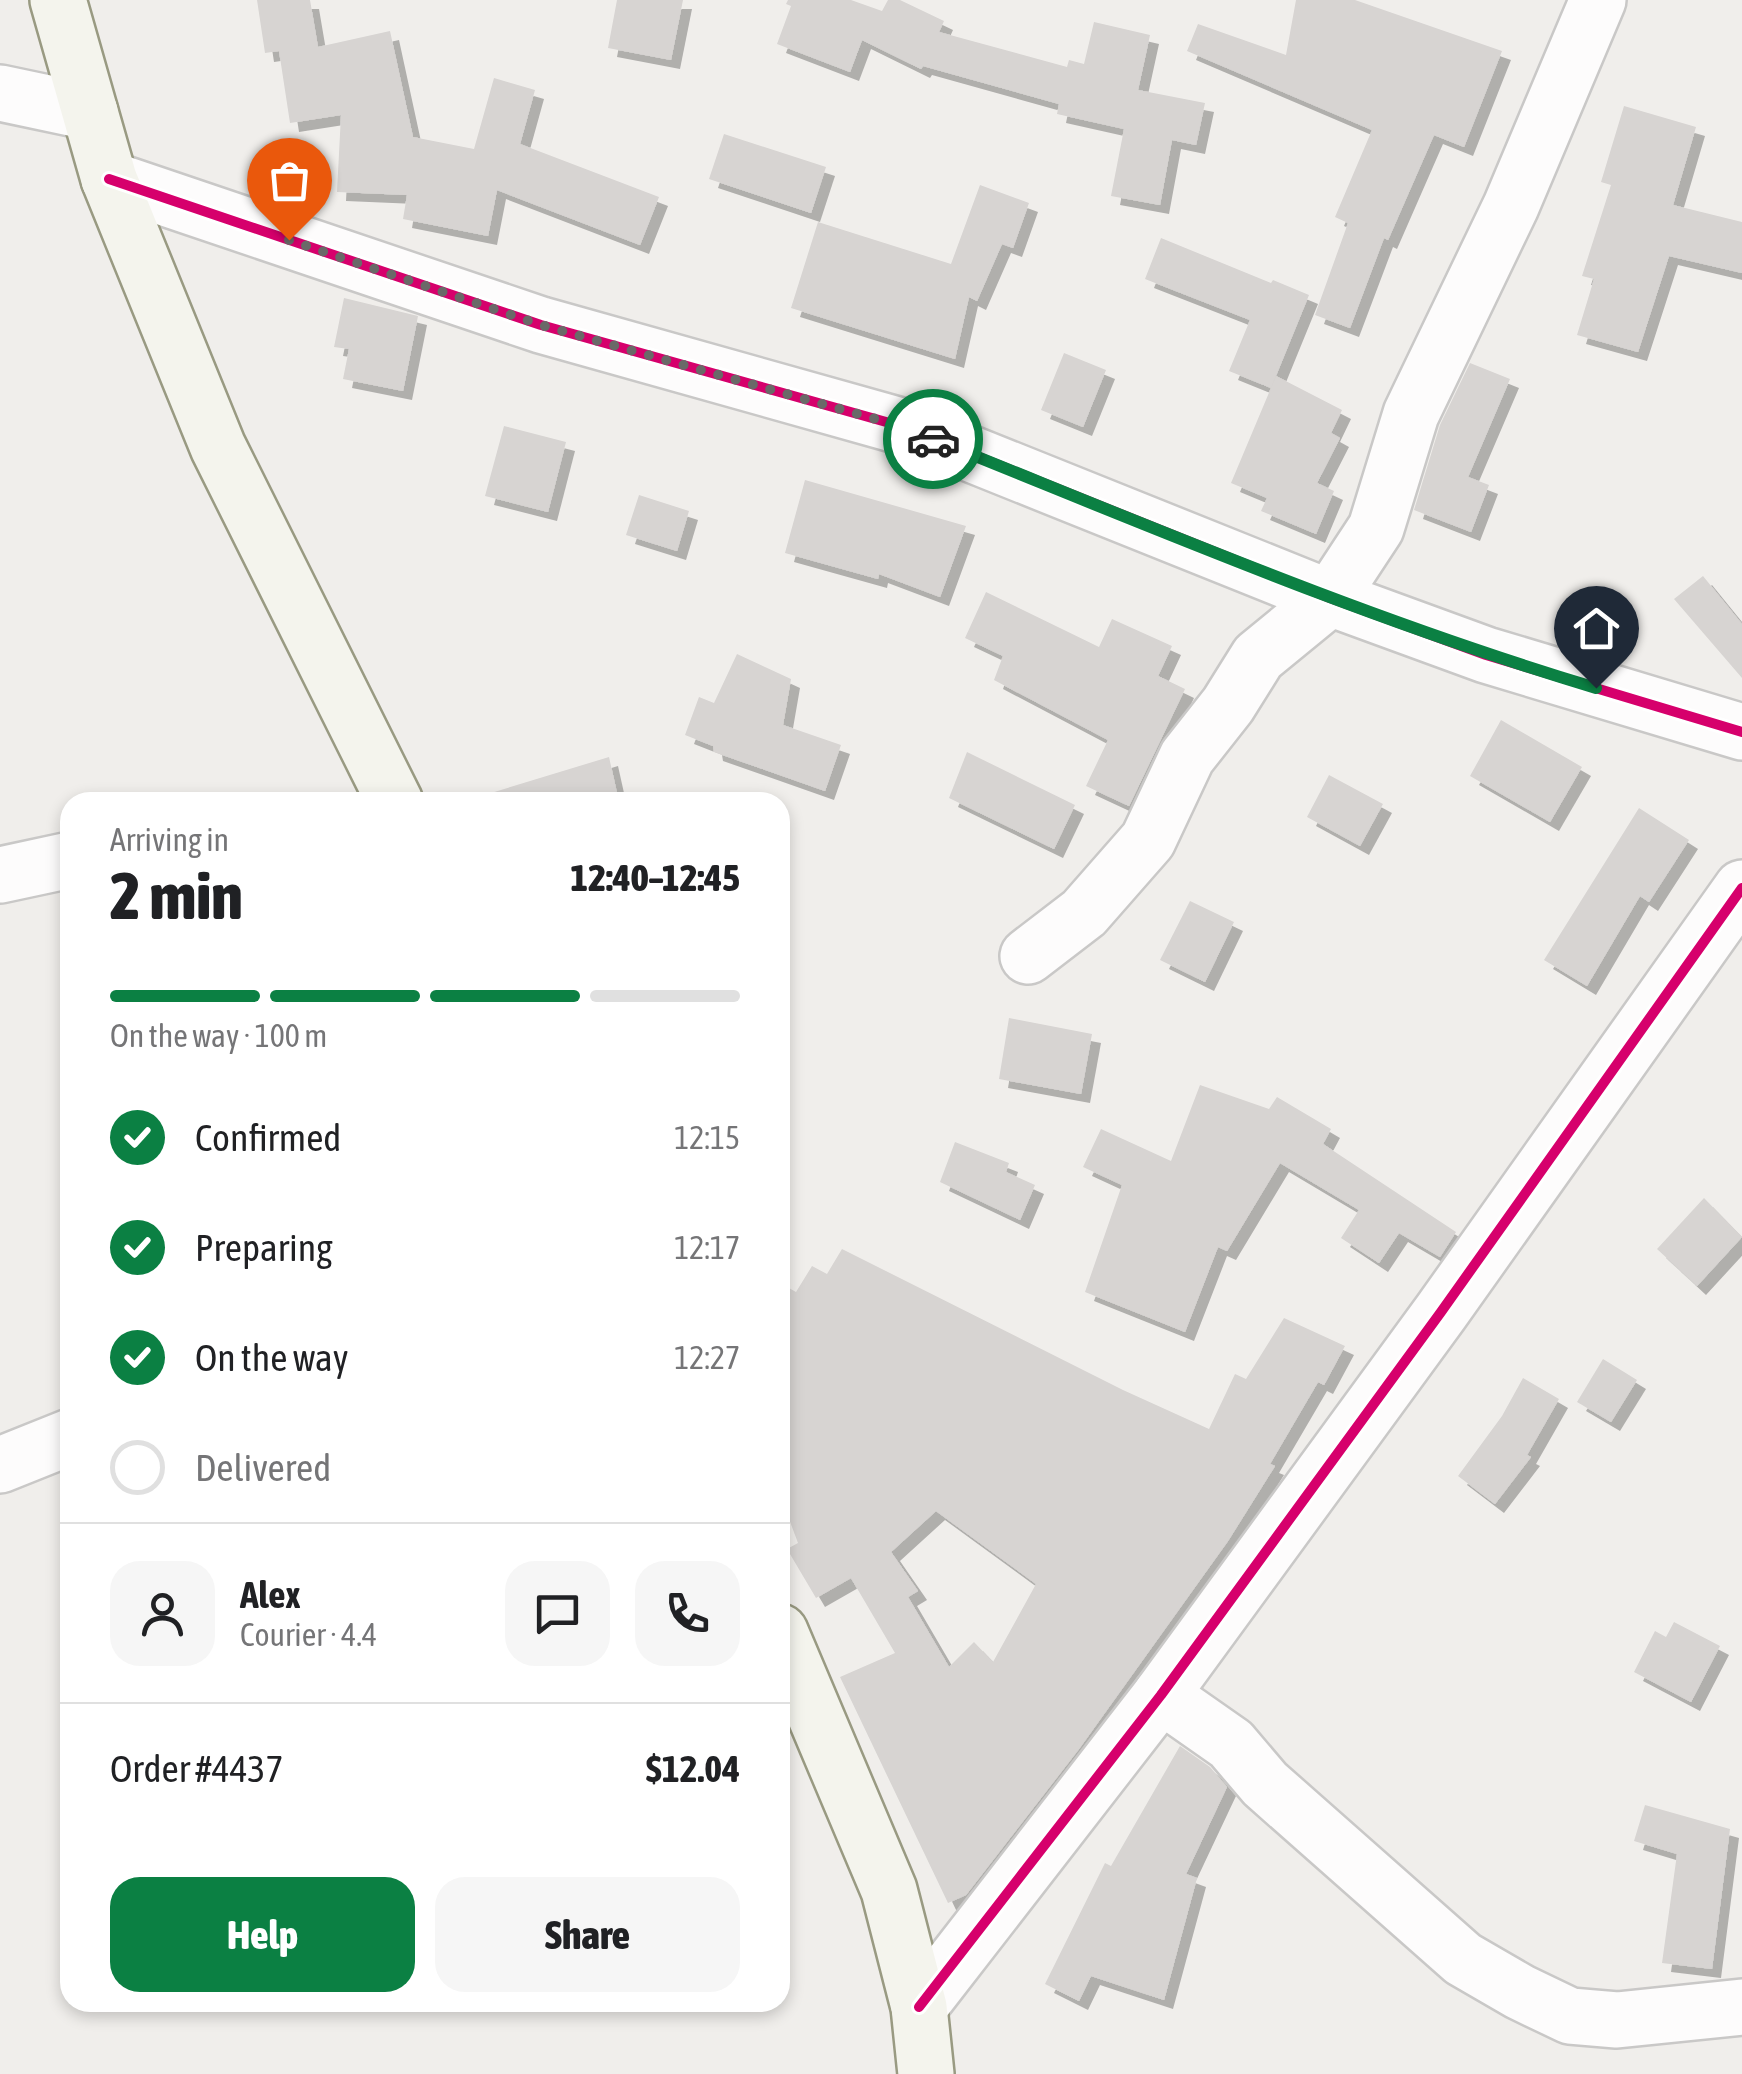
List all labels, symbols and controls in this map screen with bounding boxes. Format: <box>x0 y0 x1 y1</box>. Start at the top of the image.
pin <box>247 138 332 241</box>
icon: bag <box>262 153 317 208</box>
courier <box>883 389 983 489</box>
icon: car <box>906 412 961 467</box>
pin <box>1554 586 1639 689</box>
icon: home <box>1569 601 1624 656</box>
text: Arriving in <box>110 821 229 858</box>
text: 12:40–12:45 <box>570 856 740 899</box>
text: 2 min <box>110 858 243 933</box>
text: On the way · 100 m <box>110 1017 327 1054</box>
icon: check <box>110 1110 165 1165</box>
text: Confirmed <box>195 1116 341 1159</box>
text: 12:15 <box>674 1119 740 1156</box>
icon: check <box>110 1220 165 1275</box>
text: Preparing <box>195 1226 333 1269</box>
text: 12:17 <box>674 1229 740 1266</box>
icon: check <box>110 1330 165 1385</box>
text: On the way <box>195 1336 348 1379</box>
text: 12:27 <box>674 1339 740 1376</box>
text: Delivered <box>195 1446 331 1489</box>
button: person <box>110 1561 215 1666</box>
button: chat <box>505 1561 610 1666</box>
button: phone <box>635 1561 740 1666</box>
text: Alex <box>240 1573 301 1616</box>
text: Courier · 4.4 <box>240 1616 377 1653</box>
text: Order #4437 <box>110 1747 283 1790</box>
text: $12.04 <box>646 1747 740 1790</box>
button: Help <box>110 1877 415 1992</box>
button: Share <box>435 1877 740 1992</box>

